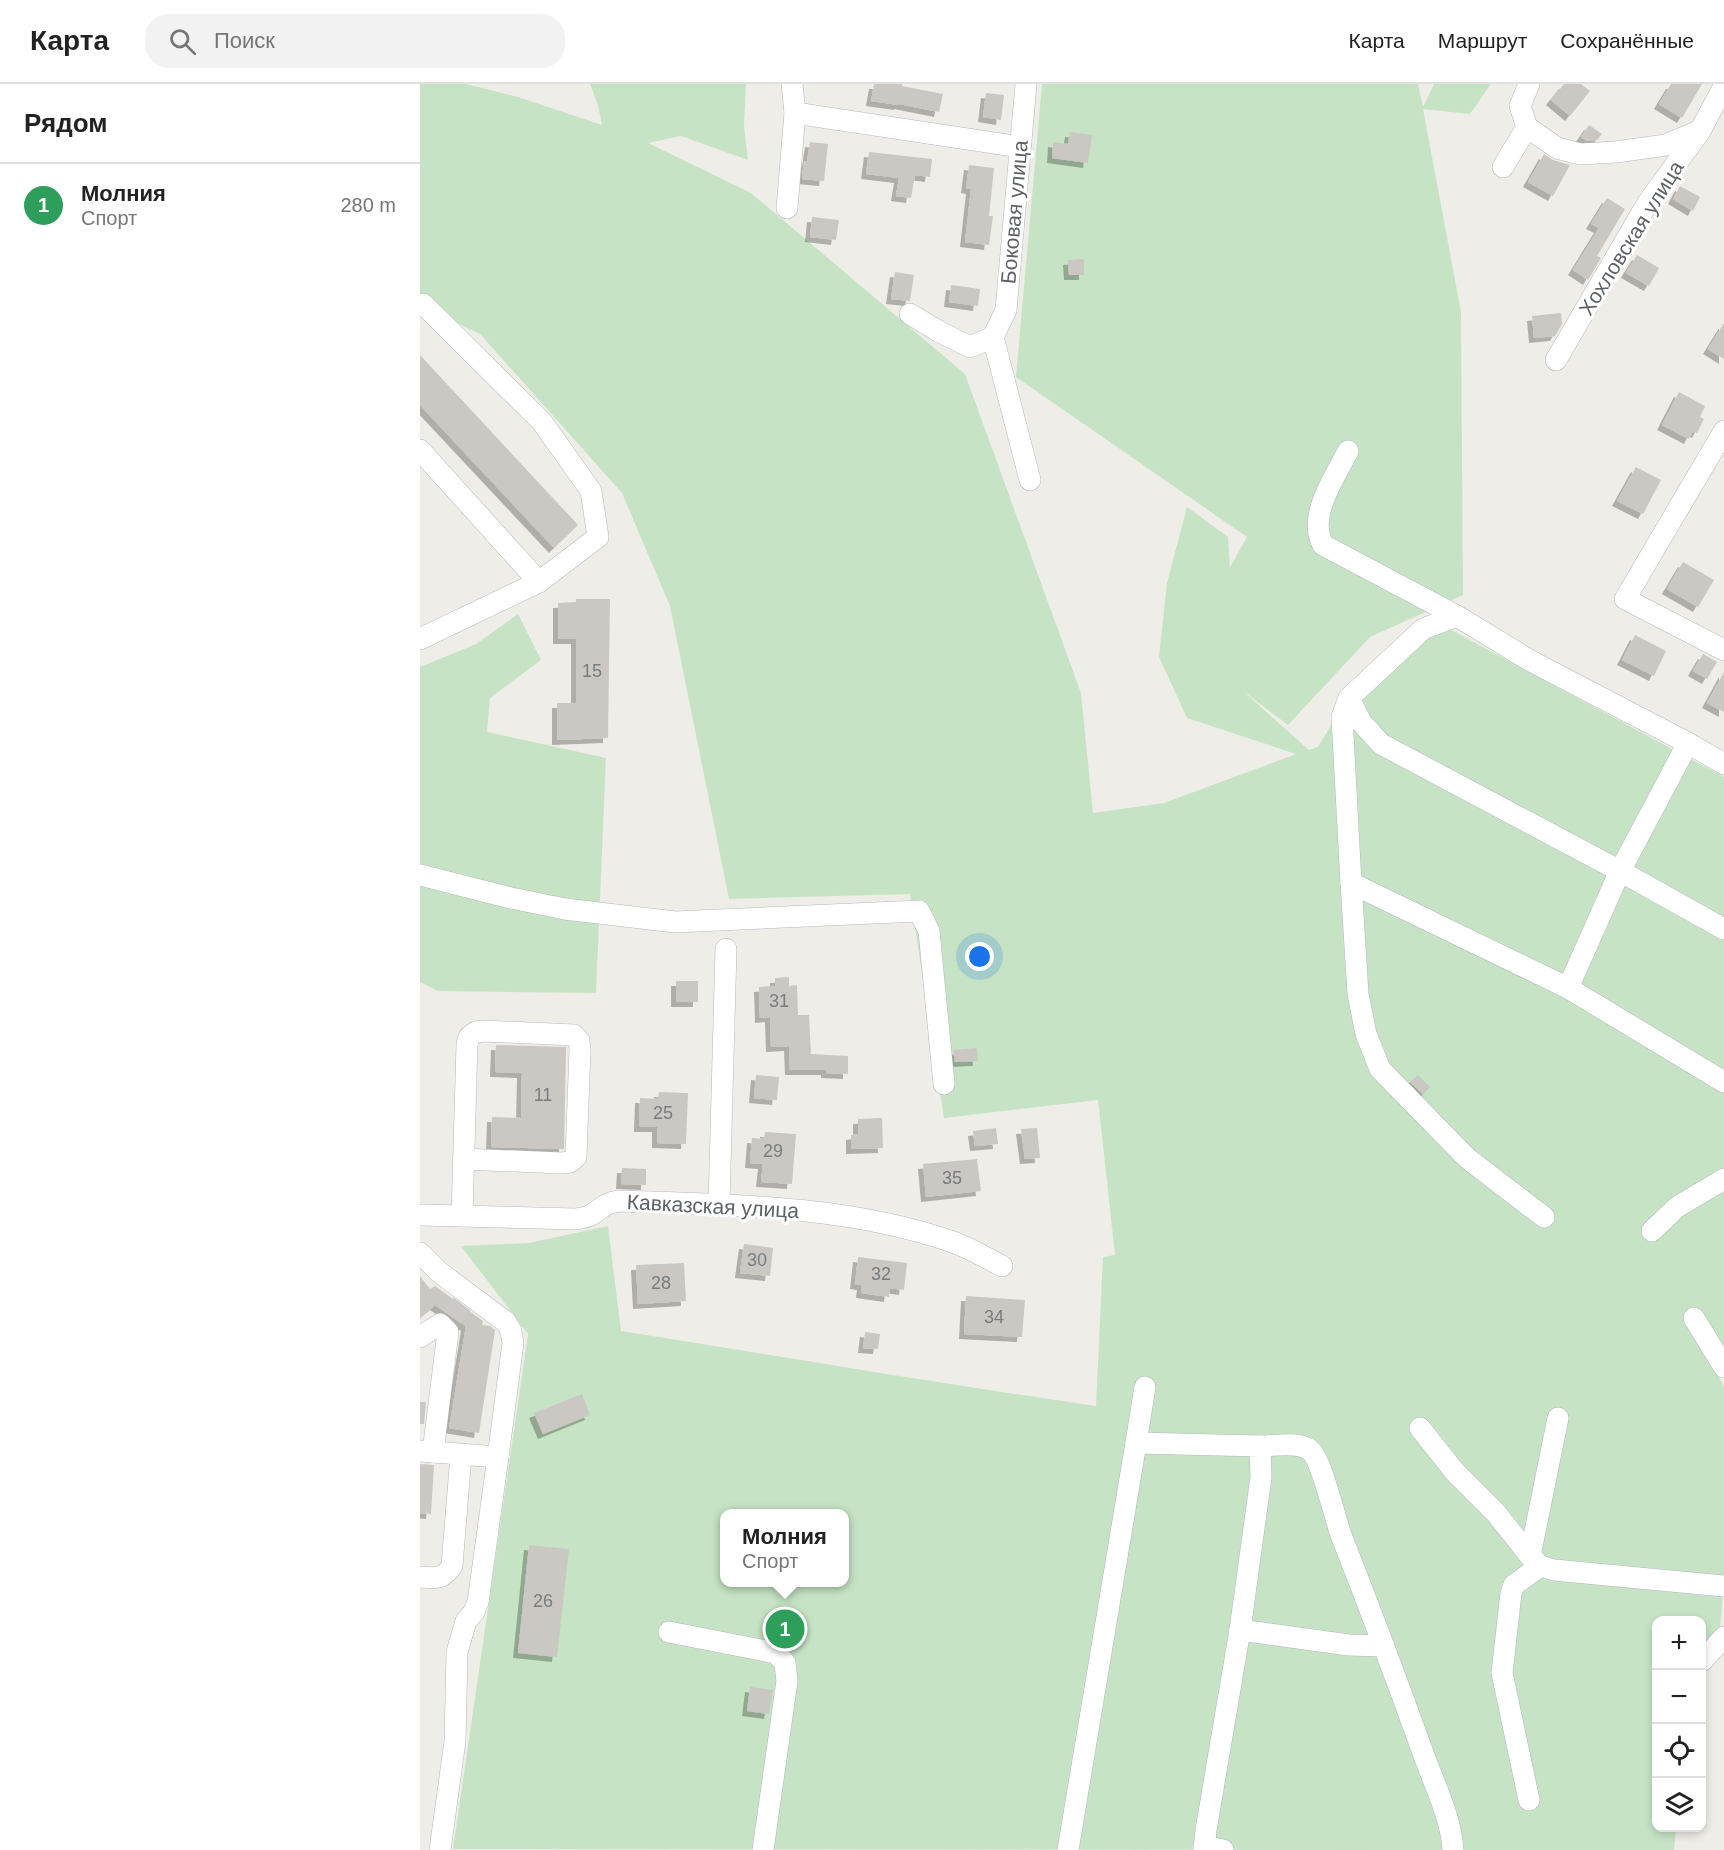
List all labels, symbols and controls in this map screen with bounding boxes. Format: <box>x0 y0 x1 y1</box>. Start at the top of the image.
search box <box>145 14 565 68</box>
text: Карта <box>30 25 109 56</box>
icon: search <box>166 25 199 58</box>
text: Поиск <box>214 28 275 53</box>
text: Карта <box>1349 29 1405 52</box>
text: Маршрут <box>1438 29 1527 52</box>
text: Сохранённые <box>1560 29 1694 52</box>
text: Рядом <box>24 108 107 138</box>
street label: Боковая улица <box>996 139 1032 285</box>
street label: Хохловская улица <box>1574 156 1688 319</box>
text: Молния <box>81 181 166 206</box>
text: 1 <box>38 194 49 216</box>
text: 280 m <box>340 194 396 216</box>
text: Спорт <box>81 207 137 229</box>
house number: 15 <box>582 661 602 681</box>
your location <box>965 942 994 971</box>
house number: 31 <box>769 991 789 1011</box>
house number: 11 <box>534 1085 552 1105</box>
house number: 25 <box>653 1103 673 1123</box>
house number: 29 <box>763 1141 783 1161</box>
house number: 35 <box>942 1168 962 1188</box>
street label: Кавказская улица <box>626 1190 800 1222</box>
house number: 30 <box>747 1250 767 1270</box>
house number: 32 <box>871 1264 891 1284</box>
house number: 28 <box>651 1273 671 1293</box>
house number: 34 <box>984 1307 1004 1327</box>
popup <box>720 1509 849 1587</box>
text: Молния <box>742 1524 827 1549</box>
text: Спорт <box>742 1550 798 1572</box>
house number: 26 <box>533 1591 553 1611</box>
pin: 1 <box>766 1606 805 1652</box>
map controls <box>1652 1616 1706 1832</box>
button: + <box>1652 1616 1706 1670</box>
button: − <box>1652 1670 1706 1724</box>
button: locate <box>1652 1724 1706 1778</box>
button: layers <box>1652 1778 1706 1832</box>

